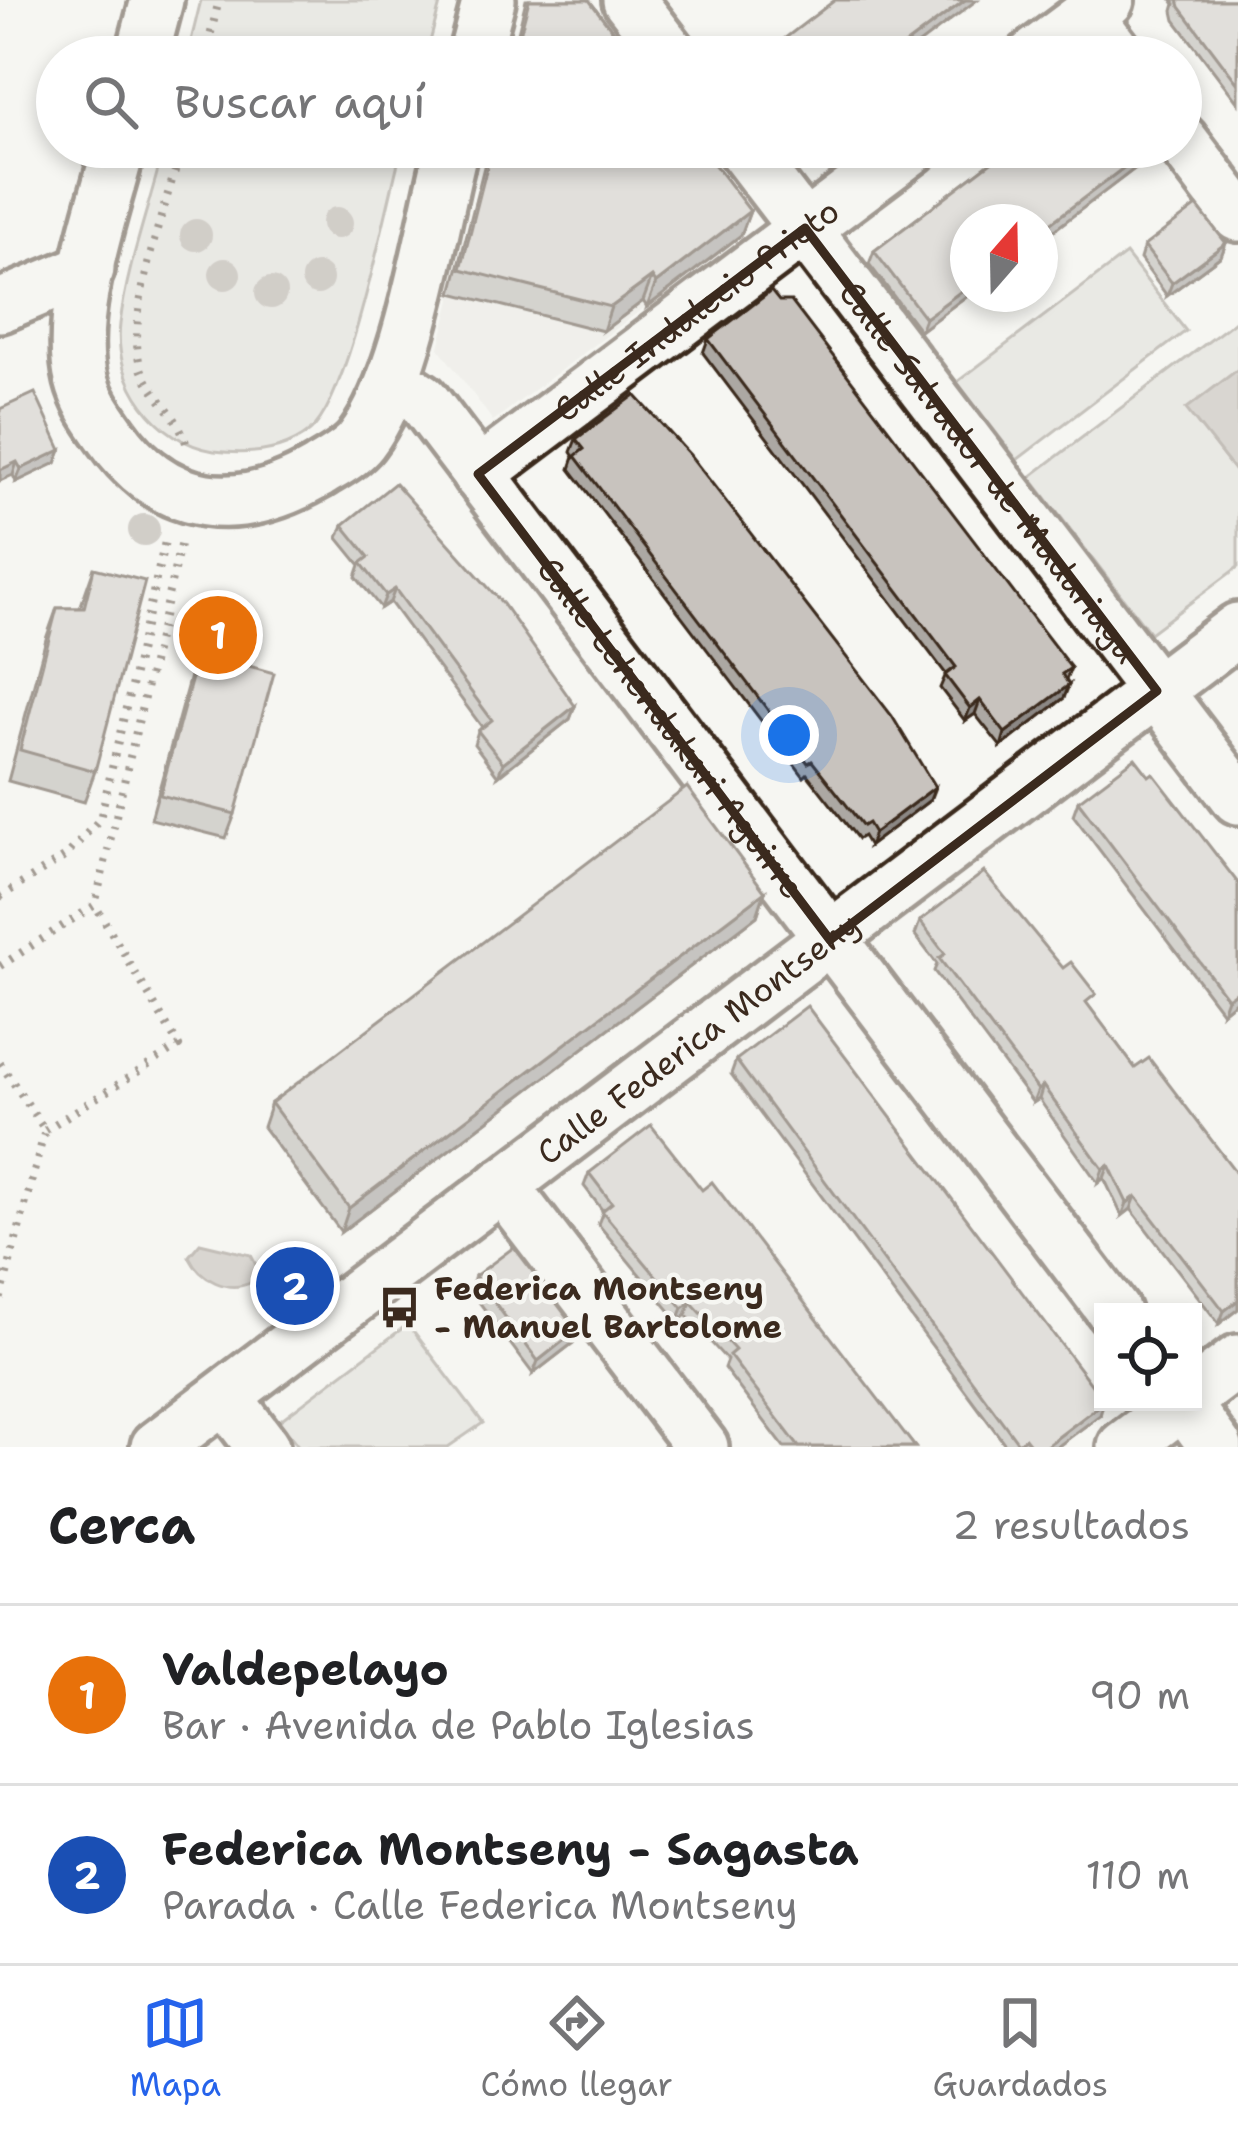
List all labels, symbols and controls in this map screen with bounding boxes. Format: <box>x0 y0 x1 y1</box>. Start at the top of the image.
search box <box>36 36 1202 168</box>
icon: search <box>78 69 144 135</box>
text: Buscar aquí <box>174 72 426 132</box>
street label: Calle Indalecio Prieto <box>545 188 848 432</box>
north arrow <box>950 204 1058 312</box>
street label: Calle Salvador de Madariaga <box>829 272 1149 672</box>
street label: Calle Lehendakari Aguirre <box>527 548 815 908</box>
pin: 1 <box>179 590 257 680</box>
your location <box>759 705 819 765</box>
street label: Calle Federica Montseny <box>527 902 869 1175</box>
pin: 2 <box>256 1241 334 1331</box>
place label: Federica Montseny - Manuel Bartolome <box>434 1266 782 1349</box>
bus stop icon: Federica Montseny - Manuel Bartolome <box>377 1284 423 1330</box>
map controls <box>1094 1303 1202 1411</box>
button: locate <box>1094 1303 1202 1411</box>
text: Cerca <box>48 1491 195 1559</box>
text: 2 resultados <box>952 1499 1190 1551</box>
text: Valdepelayo <box>162 1639 449 1699</box>
text: 1 <box>78 1669 96 1721</box>
text: 90 m <box>1089 1669 1190 1721</box>
text: Bar · Avenida de Pablo Iglesias <box>162 1699 755 1751</box>
text: Federica Montseny - Sagasta <box>162 1819 859 1879</box>
text: 2 <box>73 1849 101 1901</box>
text: 110 m <box>1086 1849 1190 1901</box>
text: Parada · Calle Federica Montseny <box>162 1879 798 1931</box>
tab: Mapa <box>130 1990 221 2107</box>
tab: Cómo llegar <box>481 1990 673 2107</box>
tab: Guardados <box>933 1990 1108 2107</box>

